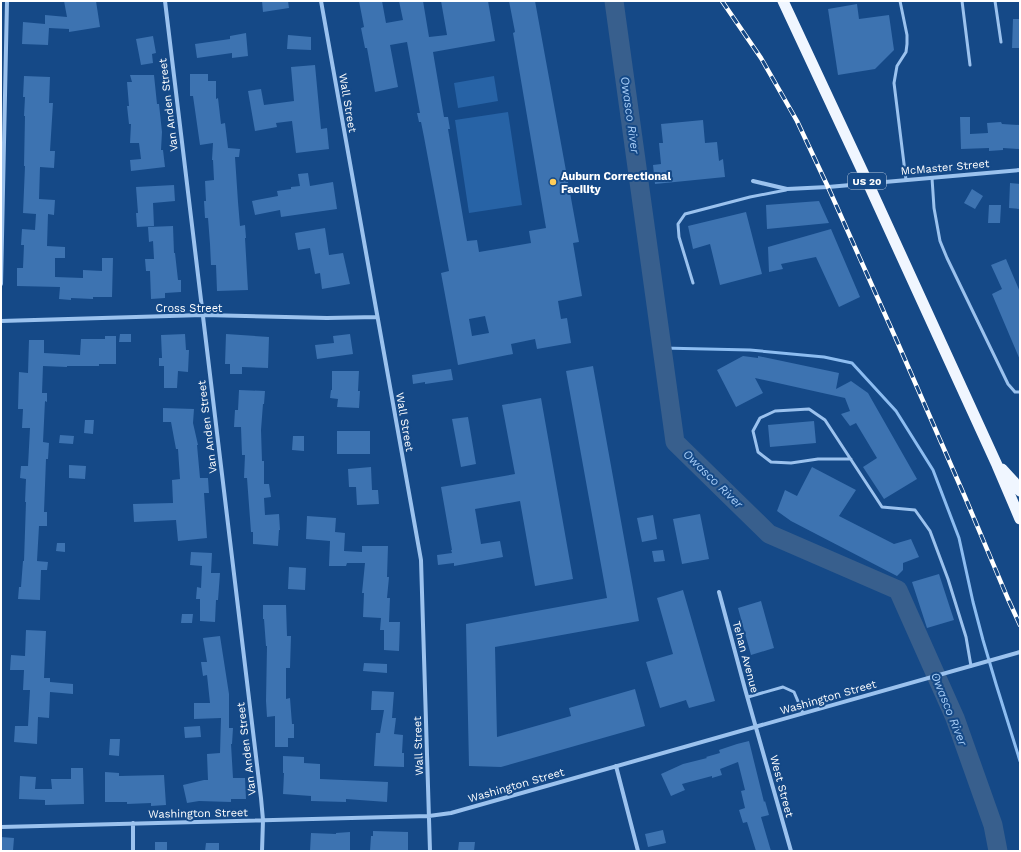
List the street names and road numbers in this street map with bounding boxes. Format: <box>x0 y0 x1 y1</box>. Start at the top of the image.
street label: Van Anden Street <box>156 57 181 152</box>
street label: Wall Street <box>336 73 359 134</box>
street label: McMaster Street <box>900 157 990 178</box>
road number: US 20 <box>848 173 886 189</box>
street label: Cross Street <box>156 302 223 315</box>
street label: Van Anden Street <box>195 379 220 474</box>
street label: Wall Street <box>393 392 416 453</box>
street label: Tehan Avenue <box>730 620 761 694</box>
street label: Washington Street <box>779 677 878 717</box>
street label: Van Anden Street <box>234 701 259 796</box>
street label: Wall Street <box>411 716 426 776</box>
street label: West Street <box>767 754 796 819</box>
street label: Washington Street <box>467 765 566 805</box>
street label: Washington Street <box>148 806 248 821</box>

